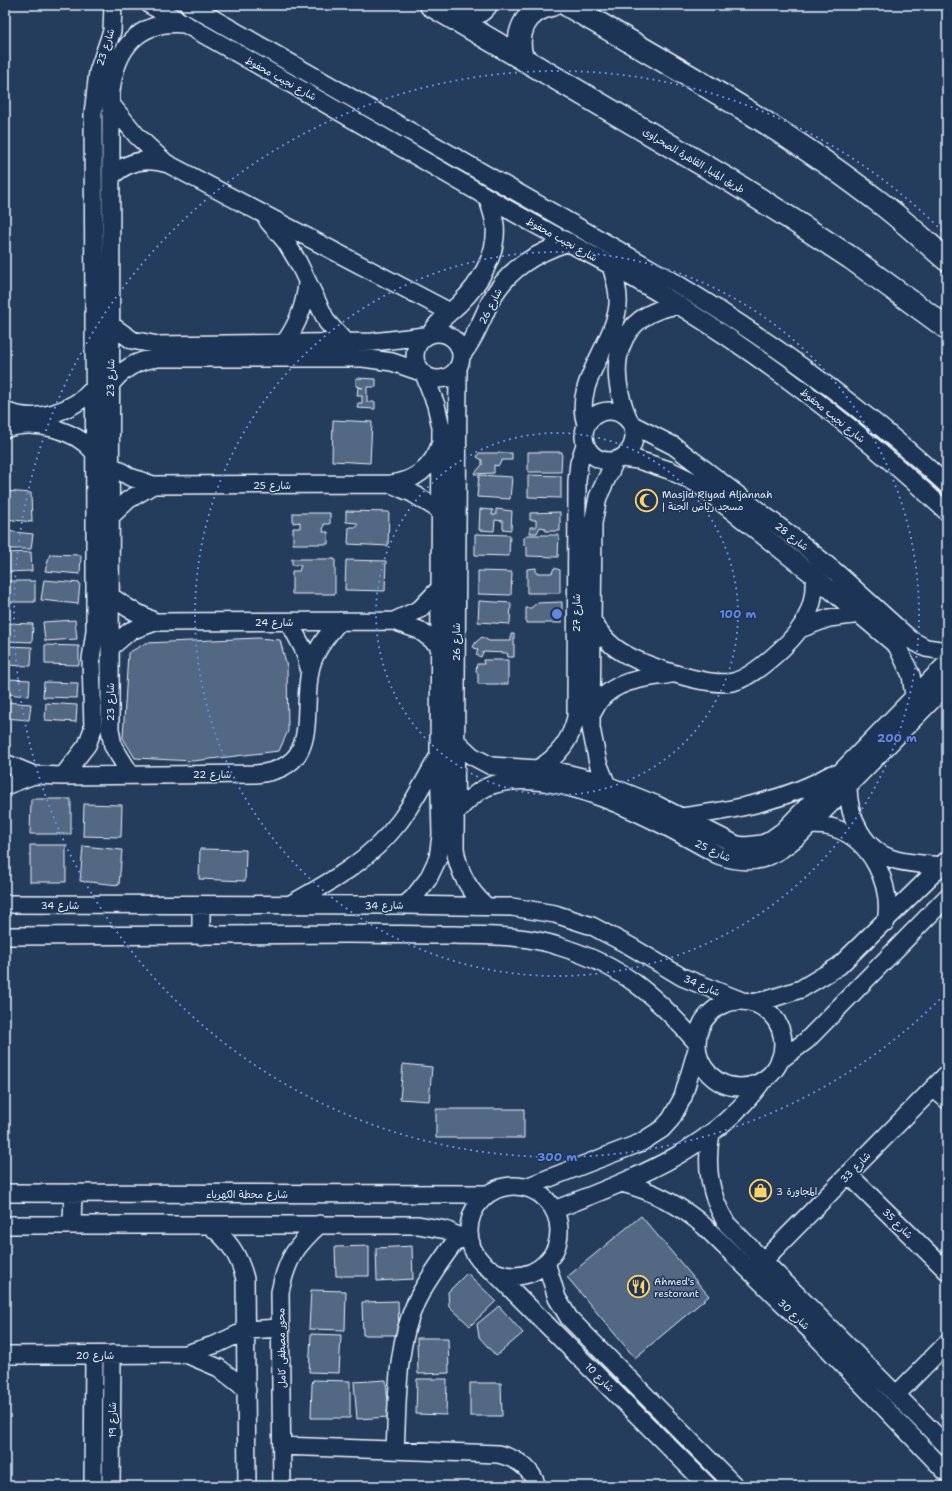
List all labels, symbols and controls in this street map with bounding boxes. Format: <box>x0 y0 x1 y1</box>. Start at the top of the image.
street label: شارع 23 <box>93 27 119 68</box>
street label: شارع نجيب محفوظ <box>242 53 319 104</box>
street label: طريق المنيا, القاهرة الصحراوى <box>640 125 747 196</box>
street label: شارع نجيب محفوظ <box>523 214 600 265</box>
street label: شارع 26 <box>476 286 506 327</box>
street label: شارع 23 <box>104 358 118 397</box>
street label: شارع نجيب محفوظ <box>797 385 868 446</box>
street label: شارع 25 <box>253 479 291 493</box>
mosque icon: Masjid Riyad Aljannah | مسجد رياض الجنة <box>633 487 659 513</box>
place label: Masjid Riyad Aljannah | مسجد رياض الجنة <box>662 488 772 513</box>
street label: شارع 28 <box>772 519 811 554</box>
street label: شارع 27 <box>570 594 584 632</box>
text: 100 m <box>720 606 757 622</box>
centre of rings <box>550 607 564 621</box>
street label: شارع 24 <box>255 616 293 630</box>
street label: شارع 26 <box>450 622 464 661</box>
street label: شارع 23 <box>104 682 118 721</box>
text: 200 m <box>877 730 917 746</box>
street label: شارع 22 <box>193 768 232 782</box>
street label: شارع 25 <box>692 837 733 865</box>
street label: شارع 34 <box>41 899 80 913</box>
street label: شارع 34 <box>365 899 404 913</box>
street label: شارع 34 <box>681 972 722 1000</box>
text: 300 m <box>537 1149 577 1165</box>
street label: شارع 33 <box>837 1149 874 1186</box>
shop icon: المجاورة 3 <box>748 1178 774 1204</box>
place label: المجاورة 3 <box>776 1185 817 1198</box>
street label: شارع محطة الكهرباء <box>206 1188 288 1202</box>
street label: شارع 35 <box>879 1205 916 1242</box>
restaurant icon: Ahmed's restorant <box>625 1274 651 1300</box>
place label: Ahmed's restorant <box>654 1275 699 1300</box>
street label: شارع 30 <box>774 1296 812 1333</box>
street label: محور مصطفى كامل <box>274 1308 290 1388</box>
street label: شارع 20 <box>76 1349 115 1363</box>
street label: شارع 10 <box>582 1360 617 1396</box>
street label: شارع 19 <box>106 1402 120 1438</box>

